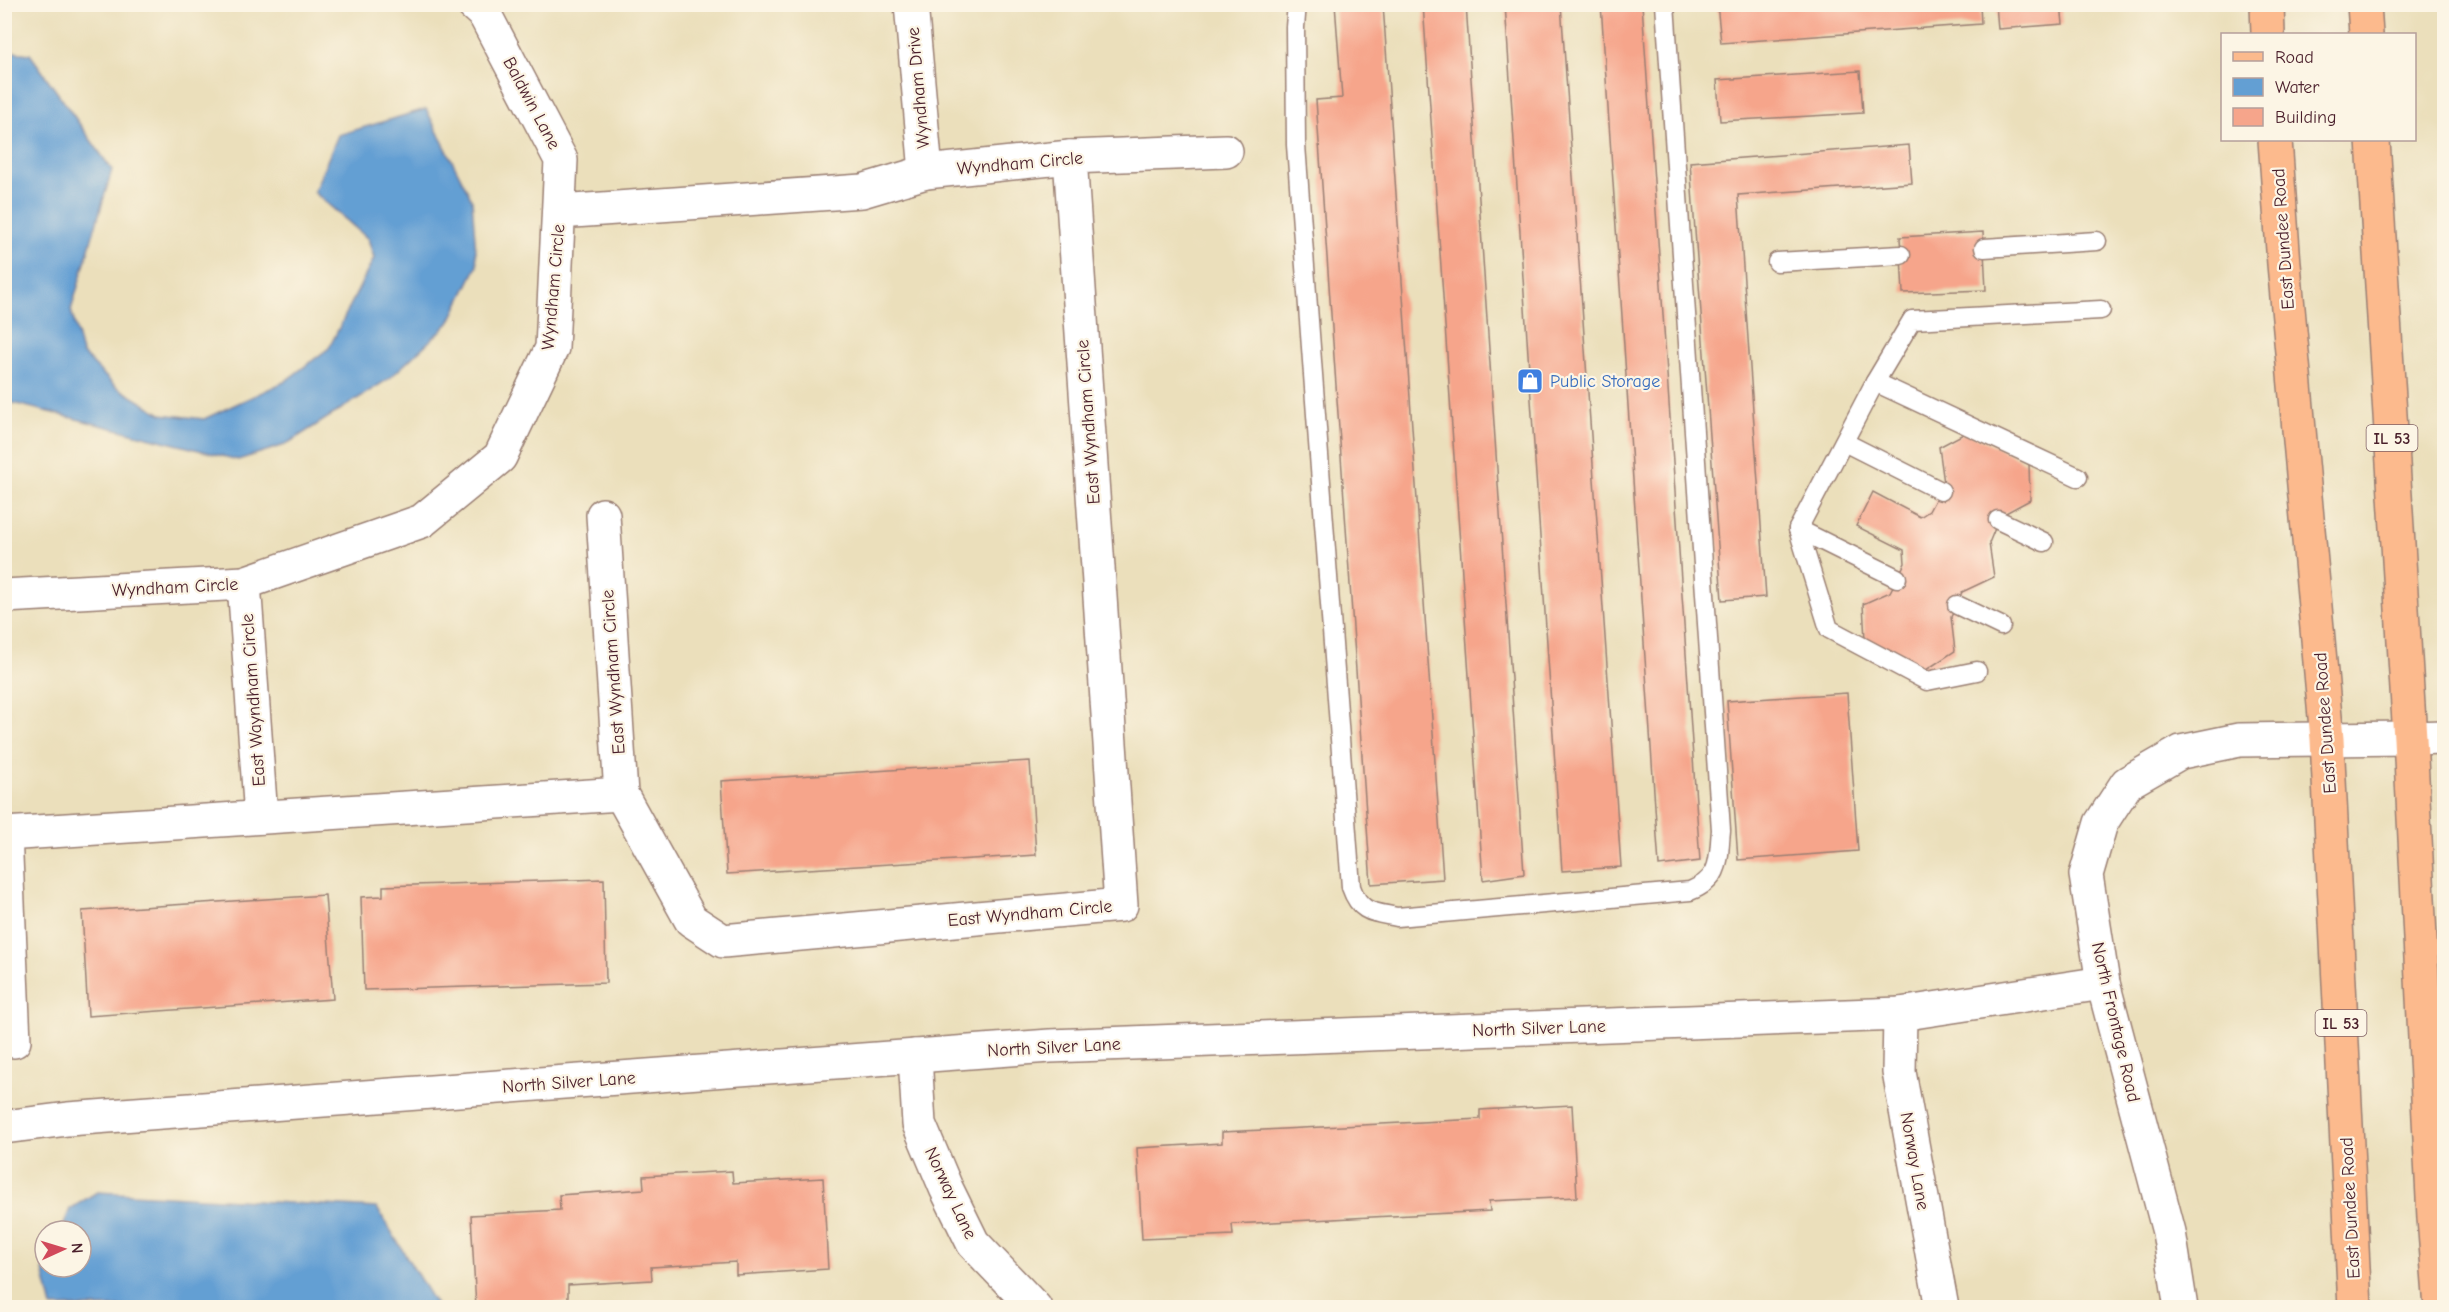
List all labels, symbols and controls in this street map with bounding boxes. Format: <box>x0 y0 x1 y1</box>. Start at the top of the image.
street label: Wyndham Drive <box>903 26 934 149</box>
legend <box>2221 33 2416 141</box>
text: Road <box>2275 47 2314 68</box>
street label: Baldwin Lane <box>498 53 565 153</box>
text: Water <box>2275 77 2320 98</box>
text: Building <box>2275 107 2337 128</box>
street label: Wyndham Circle <box>956 148 1084 179</box>
street label: East Dundee Road <box>2268 168 2299 310</box>
street label: Wyndham Circle <box>538 223 569 351</box>
street label: East Wyndham Circle <box>1072 339 1105 505</box>
shop icon: Public Storage <box>1515 366 1545 396</box>
place label: Public Storage <box>1550 371 1660 392</box>
road number: IL 53 <box>2366 425 2418 451</box>
street label: Wyndham Circle <box>111 574 239 601</box>
street label: East Wyndham Circle <box>597 589 630 755</box>
street label: East Wayndham Circle <box>237 613 270 787</box>
street label: East Dundee Road <box>2310 652 2341 794</box>
street label: East Wyndham Circle <box>947 896 1113 931</box>
street label: North Frontage Road <box>2087 940 2144 1104</box>
road number: IL 53 <box>2316 1010 2366 1036</box>
street label: North Silver Lane <box>1472 1016 1606 1041</box>
street label: North Silver Lane <box>987 1034 1121 1061</box>
street label: North Silver Lane <box>502 1067 636 1098</box>
street label: Norway Lane <box>1896 1110 1933 1212</box>
street label: East Dundee Road <box>2336 1137 2365 1279</box>
street label: Norway Lane <box>920 1144 981 1243</box>
north arrow <box>33 1219 93 1279</box>
text: N <box>68 1242 86 1254</box>

